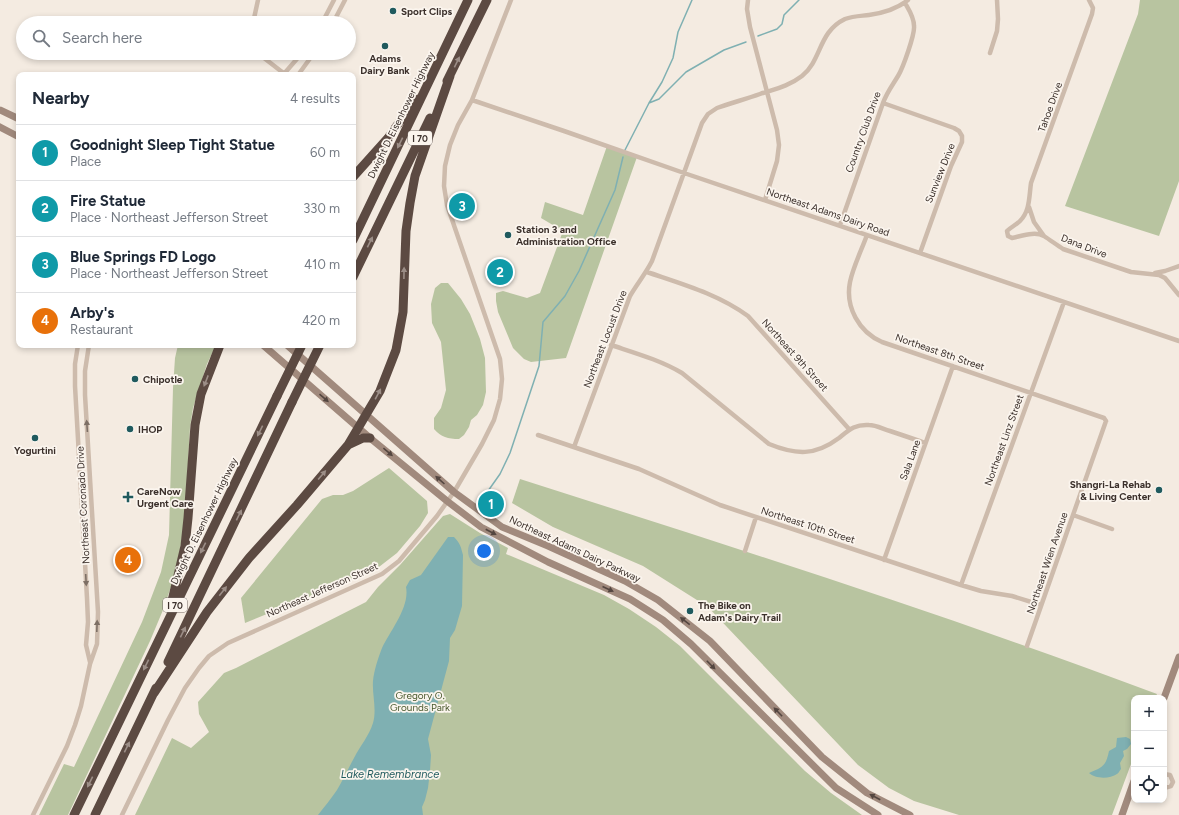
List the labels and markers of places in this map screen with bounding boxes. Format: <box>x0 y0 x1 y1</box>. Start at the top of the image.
place label: Sport Clips <box>401 5 452 18</box>
marker: Sport Clips <box>388 6 398 16</box>
marker: Adams Dairy Bank <box>380 41 390 51</box>
place label: Adams Dairy Bank <box>360 52 410 77</box>
pin: 3 <box>449 191 475 221</box>
place label: Station 3 and Administration Office <box>516 223 617 248</box>
marker: Station 3 and Administration Office <box>503 230 513 240</box>
pin: 2 <box>487 257 513 287</box>
place label: Chipotle <box>143 373 183 386</box>
marker: Chipotle <box>130 374 140 384</box>
place label: IHOP <box>138 423 162 436</box>
marker: IHOP <box>125 424 135 434</box>
marker: Yogurtini <box>30 433 40 443</box>
place label: Yogurtini <box>14 444 56 457</box>
place label: Shangri-La Rehab & Living Center <box>1070 478 1151 503</box>
place label: CareNow Urgent Care <box>137 485 194 510</box>
marker: Shangri-La Rehab & Living Center <box>1154 485 1164 495</box>
pin: 1 <box>478 489 504 519</box>
marker: CareNow Urgent Care <box>122 491 134 503</box>
pin: 4 <box>115 545 141 575</box>
place label: The Bike on Adam's Dairy Trail <box>698 599 781 624</box>
marker: The Bike on Adam's Dairy Trail <box>685 606 695 616</box>

